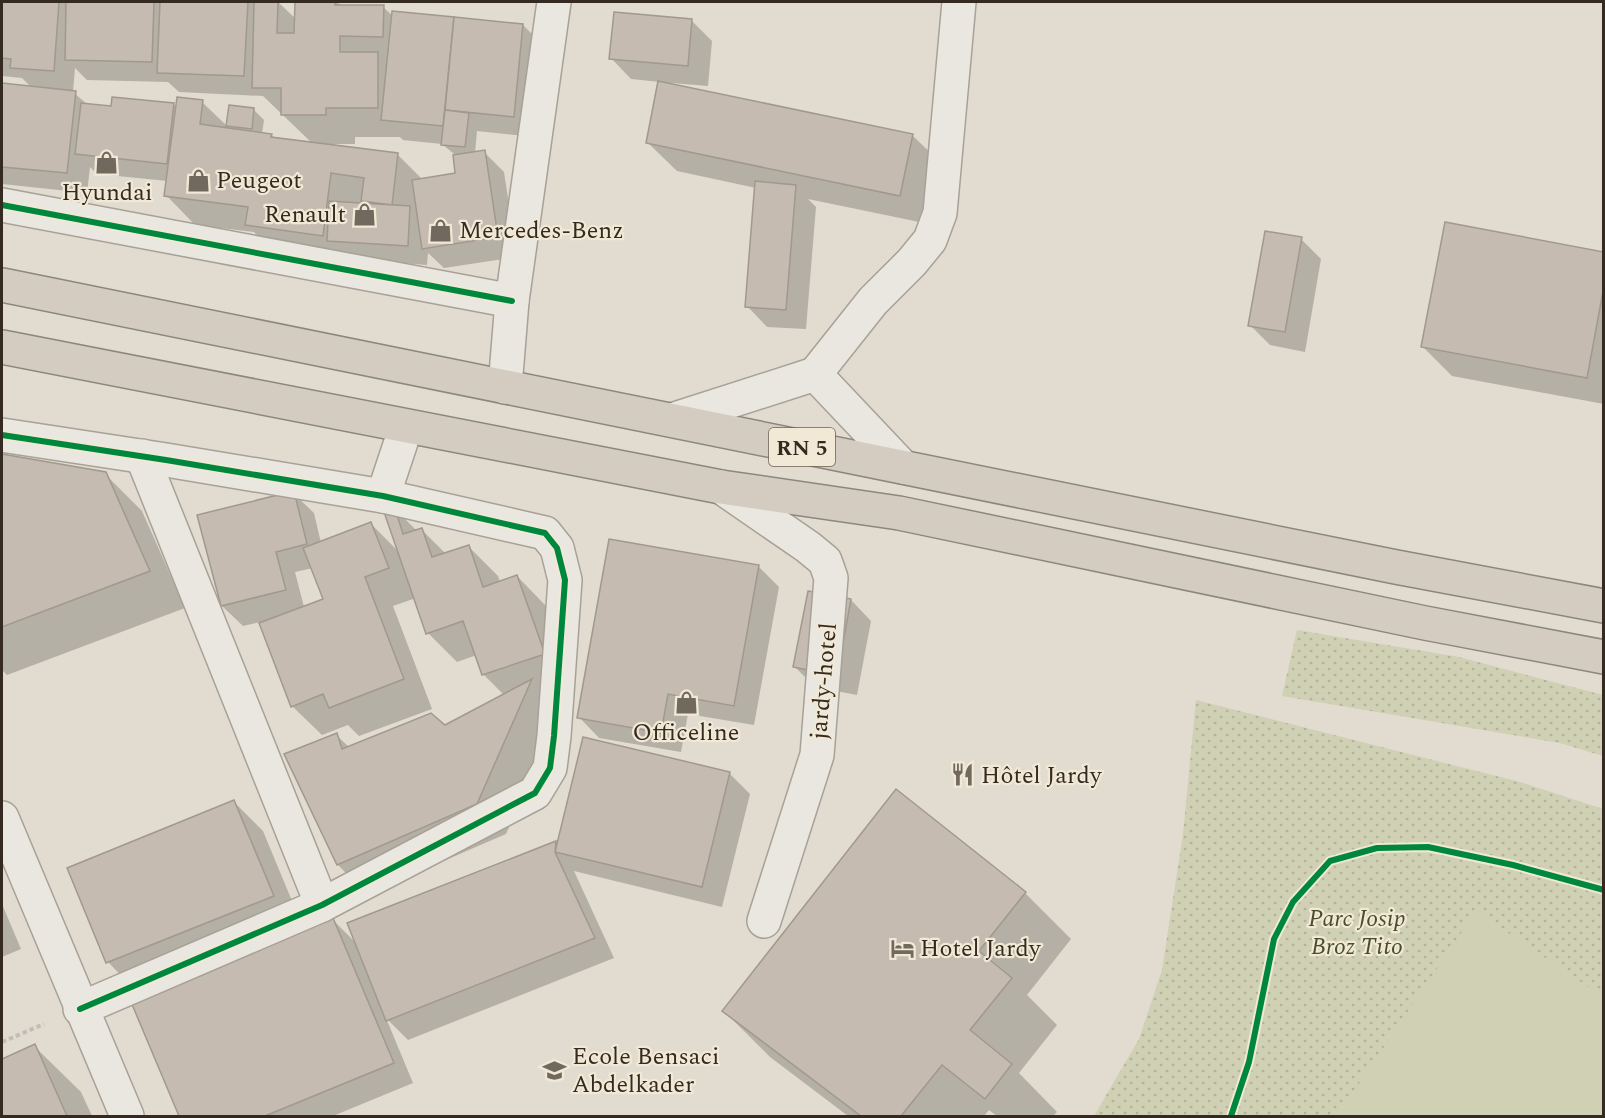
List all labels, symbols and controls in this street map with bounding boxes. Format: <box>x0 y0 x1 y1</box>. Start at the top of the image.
shop icon: Hyundai <box>94 149 120 175</box>
place label: Peugeot <box>216 163 302 199</box>
shop icon: Peugeot <box>185 167 211 193</box>
place label: Hyundai <box>61 175 153 211</box>
place label: Renault <box>264 197 346 233</box>
shop icon: Renault <box>351 201 377 227</box>
place label: Mercedes-Benz <box>459 213 624 249</box>
shop icon: Mercedes-Benz <box>428 217 454 243</box>
road number: RN 5 <box>769 428 835 466</box>
street label: jardy-hotel <box>801 621 847 741</box>
shop icon: Officeline <box>673 689 699 715</box>
place label: Officeline <box>633 715 739 751</box>
place label: Hôtel Jardy <box>981 758 1103 794</box>
restaurant icon: Hôtel Jardy <box>950 762 976 788</box>
park label: Parc Josip Broz Tito <box>1308 901 1406 965</box>
place label: Hotel Jardy <box>920 931 1042 967</box>
hotel icon: Hotel Jardy <box>889 935 915 961</box>
place label: Ecole Bensaci Abdelkader <box>572 1039 720 1103</box>
school or university icon: Ecole Bensaci Abdelkader <box>541 1057 567 1083</box>

